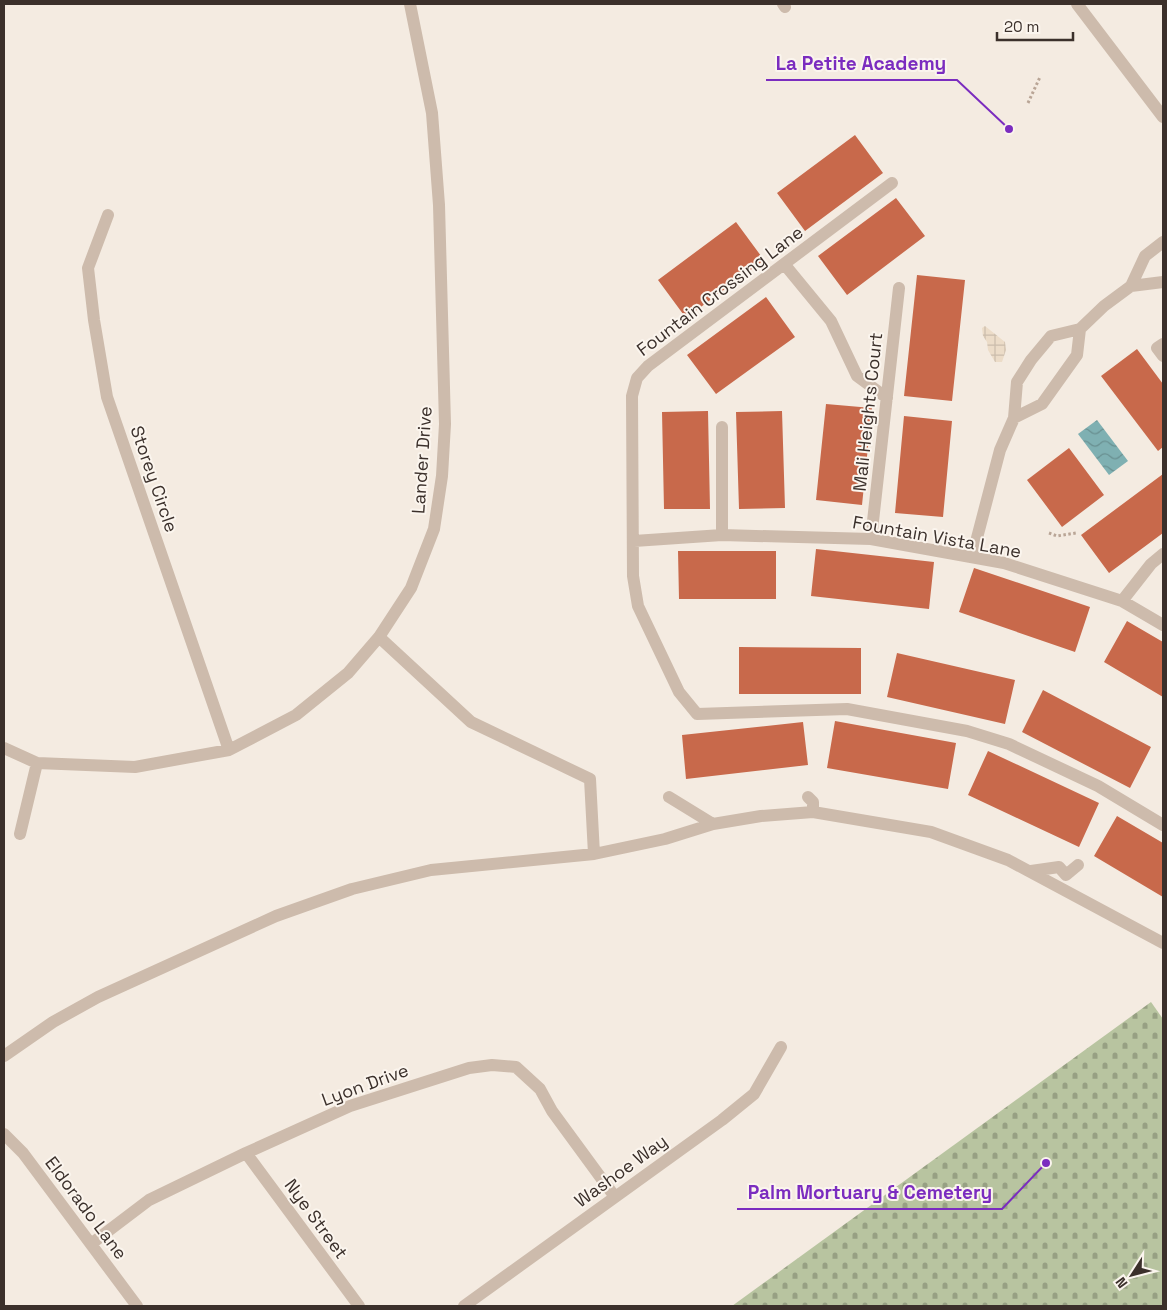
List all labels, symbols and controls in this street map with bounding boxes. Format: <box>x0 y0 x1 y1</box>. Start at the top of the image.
scale bar <box>997 10 1073 42</box>
text: 20 m <box>1004 17 1039 36</box>
callout: La Petite Academy <box>766 46 957 80</box>
text: La Petite Academy <box>776 51 946 76</box>
street label: Fountain Crossing Lane <box>632 220 808 361</box>
street label: Mali Heights Court <box>848 331 887 493</box>
street label: Lander Drive <box>406 405 437 515</box>
street label: Storey Circle <box>126 423 183 535</box>
street label: Fountain Vista Lane <box>851 510 1023 563</box>
street label: Lyon Drive <box>318 1058 411 1111</box>
street label: Washoe Way <box>570 1129 672 1212</box>
street label: Eldorado Lane <box>40 1152 133 1264</box>
street label: Nye Street <box>280 1174 353 1263</box>
callout: Palm Mortuary & Cemetery <box>737 1175 1002 1209</box>
text: Palm Mortuary & Cemetery <box>748 1180 992 1205</box>
north arrow <box>1107 1250 1157 1300</box>
text: N <box>1111 1274 1132 1292</box>

